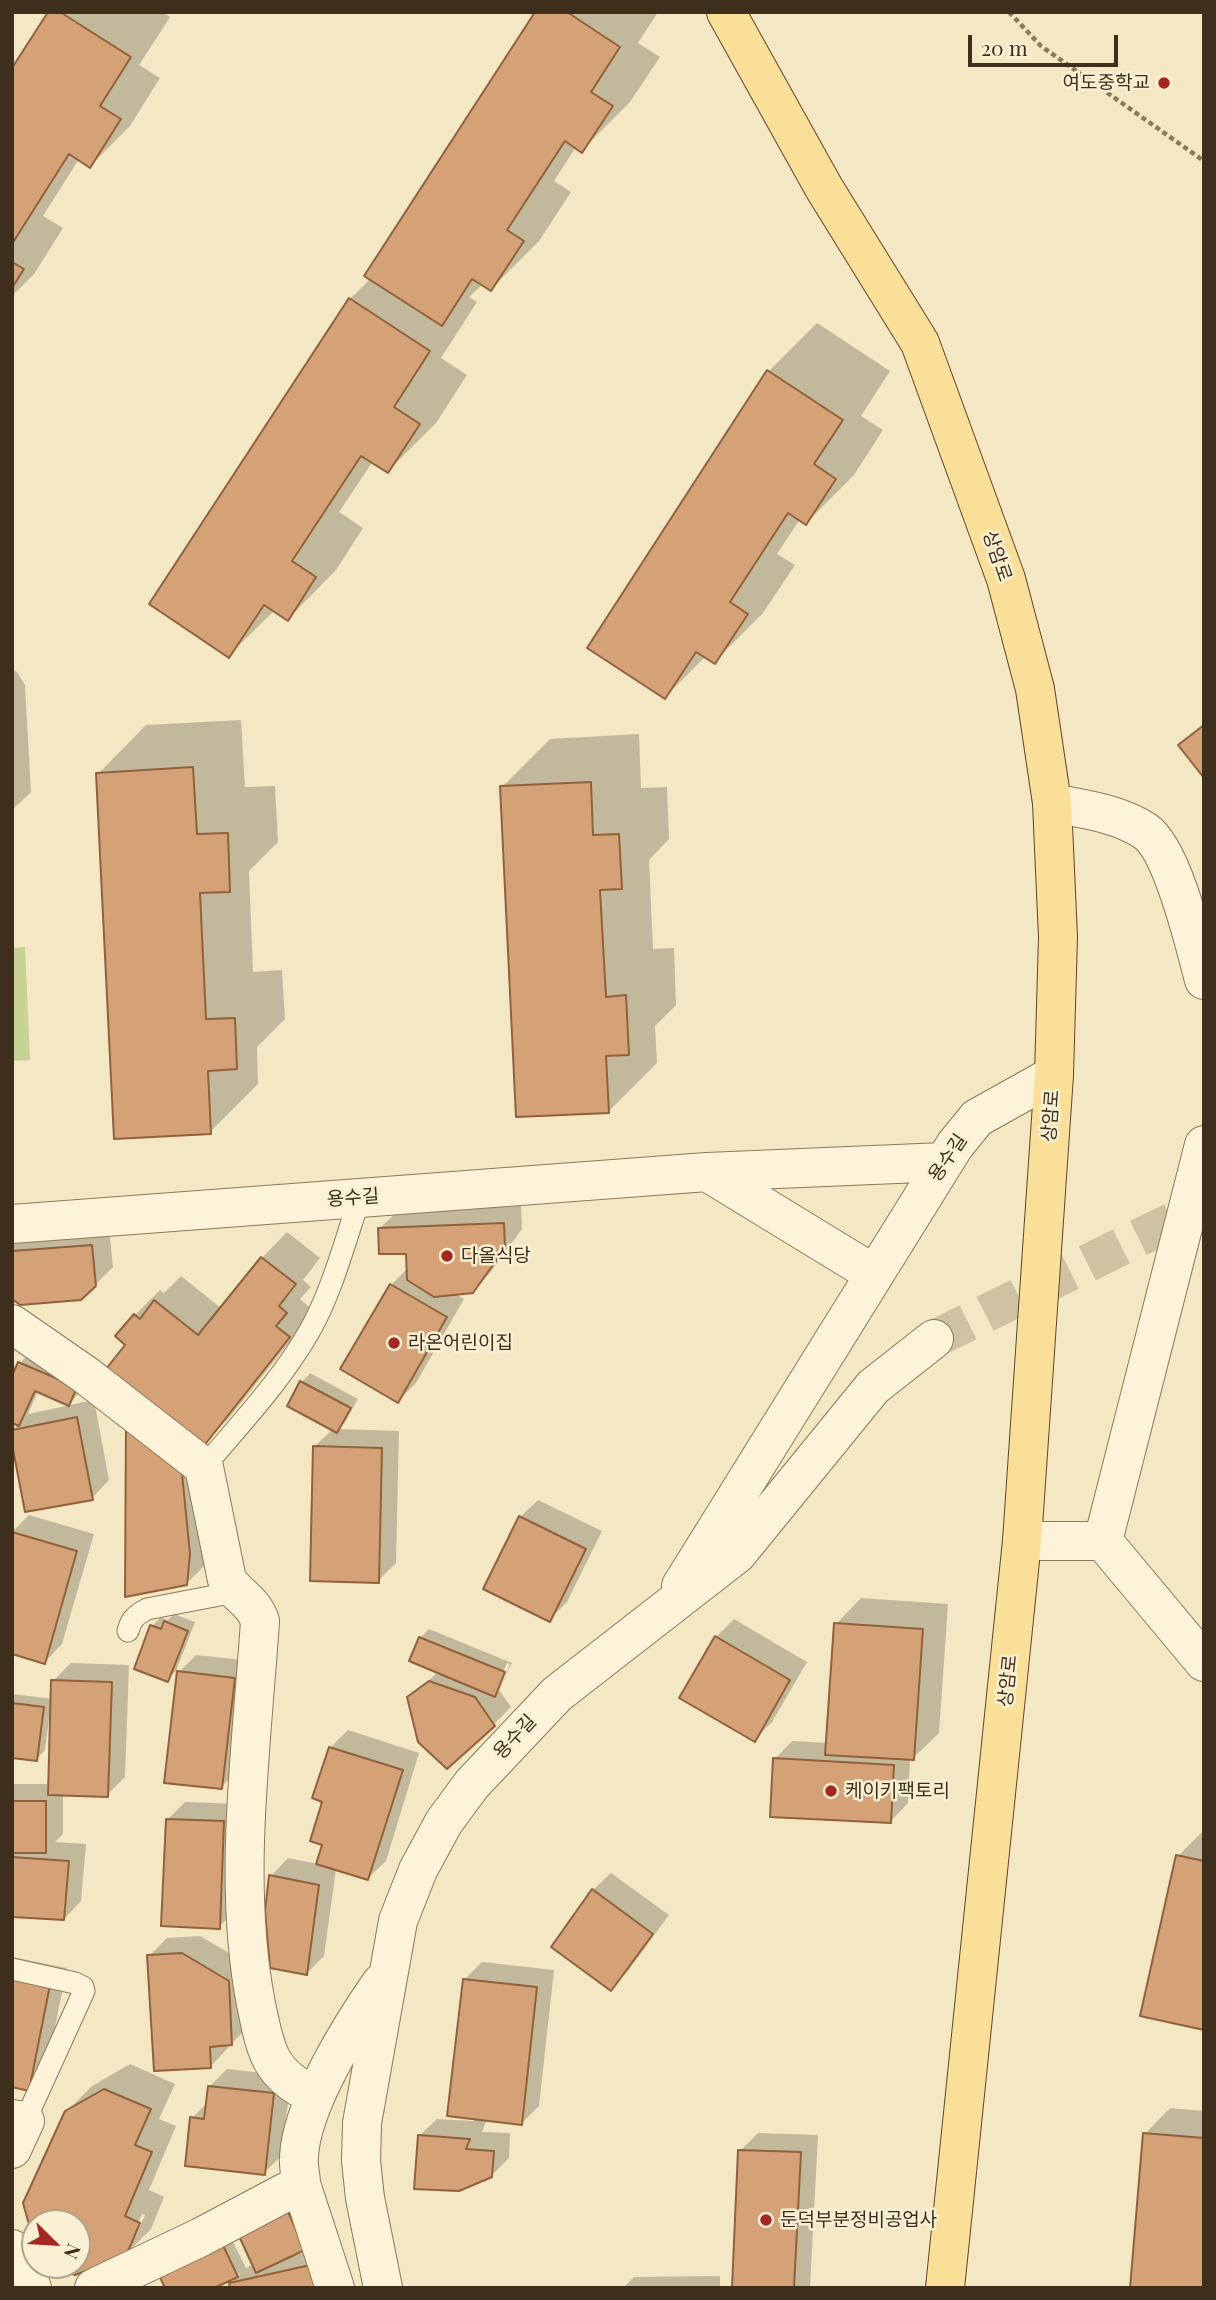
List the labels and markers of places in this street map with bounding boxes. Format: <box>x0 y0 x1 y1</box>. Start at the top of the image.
place label: 여도중학교 <box>1063 72 1150 94</box>
marker: 여도중학교 <box>1156 75 1172 91</box>
place label: 다올식당 <box>461 1245 531 1267</box>
marker: 다올식당 <box>439 1248 455 1264</box>
place label: 라온어린이집 <box>408 1332 513 1354</box>
marker: 라온어린이집 <box>386 1335 402 1351</box>
place label: 케이키팩토리 <box>845 1780 950 1802</box>
marker: 케이키팩토리 <box>823 1783 839 1799</box>
place label: 둔덕부분정비공업사 <box>780 2209 937 2231</box>
marker: 둔덕부분정비공업사 <box>758 2212 774 2228</box>

